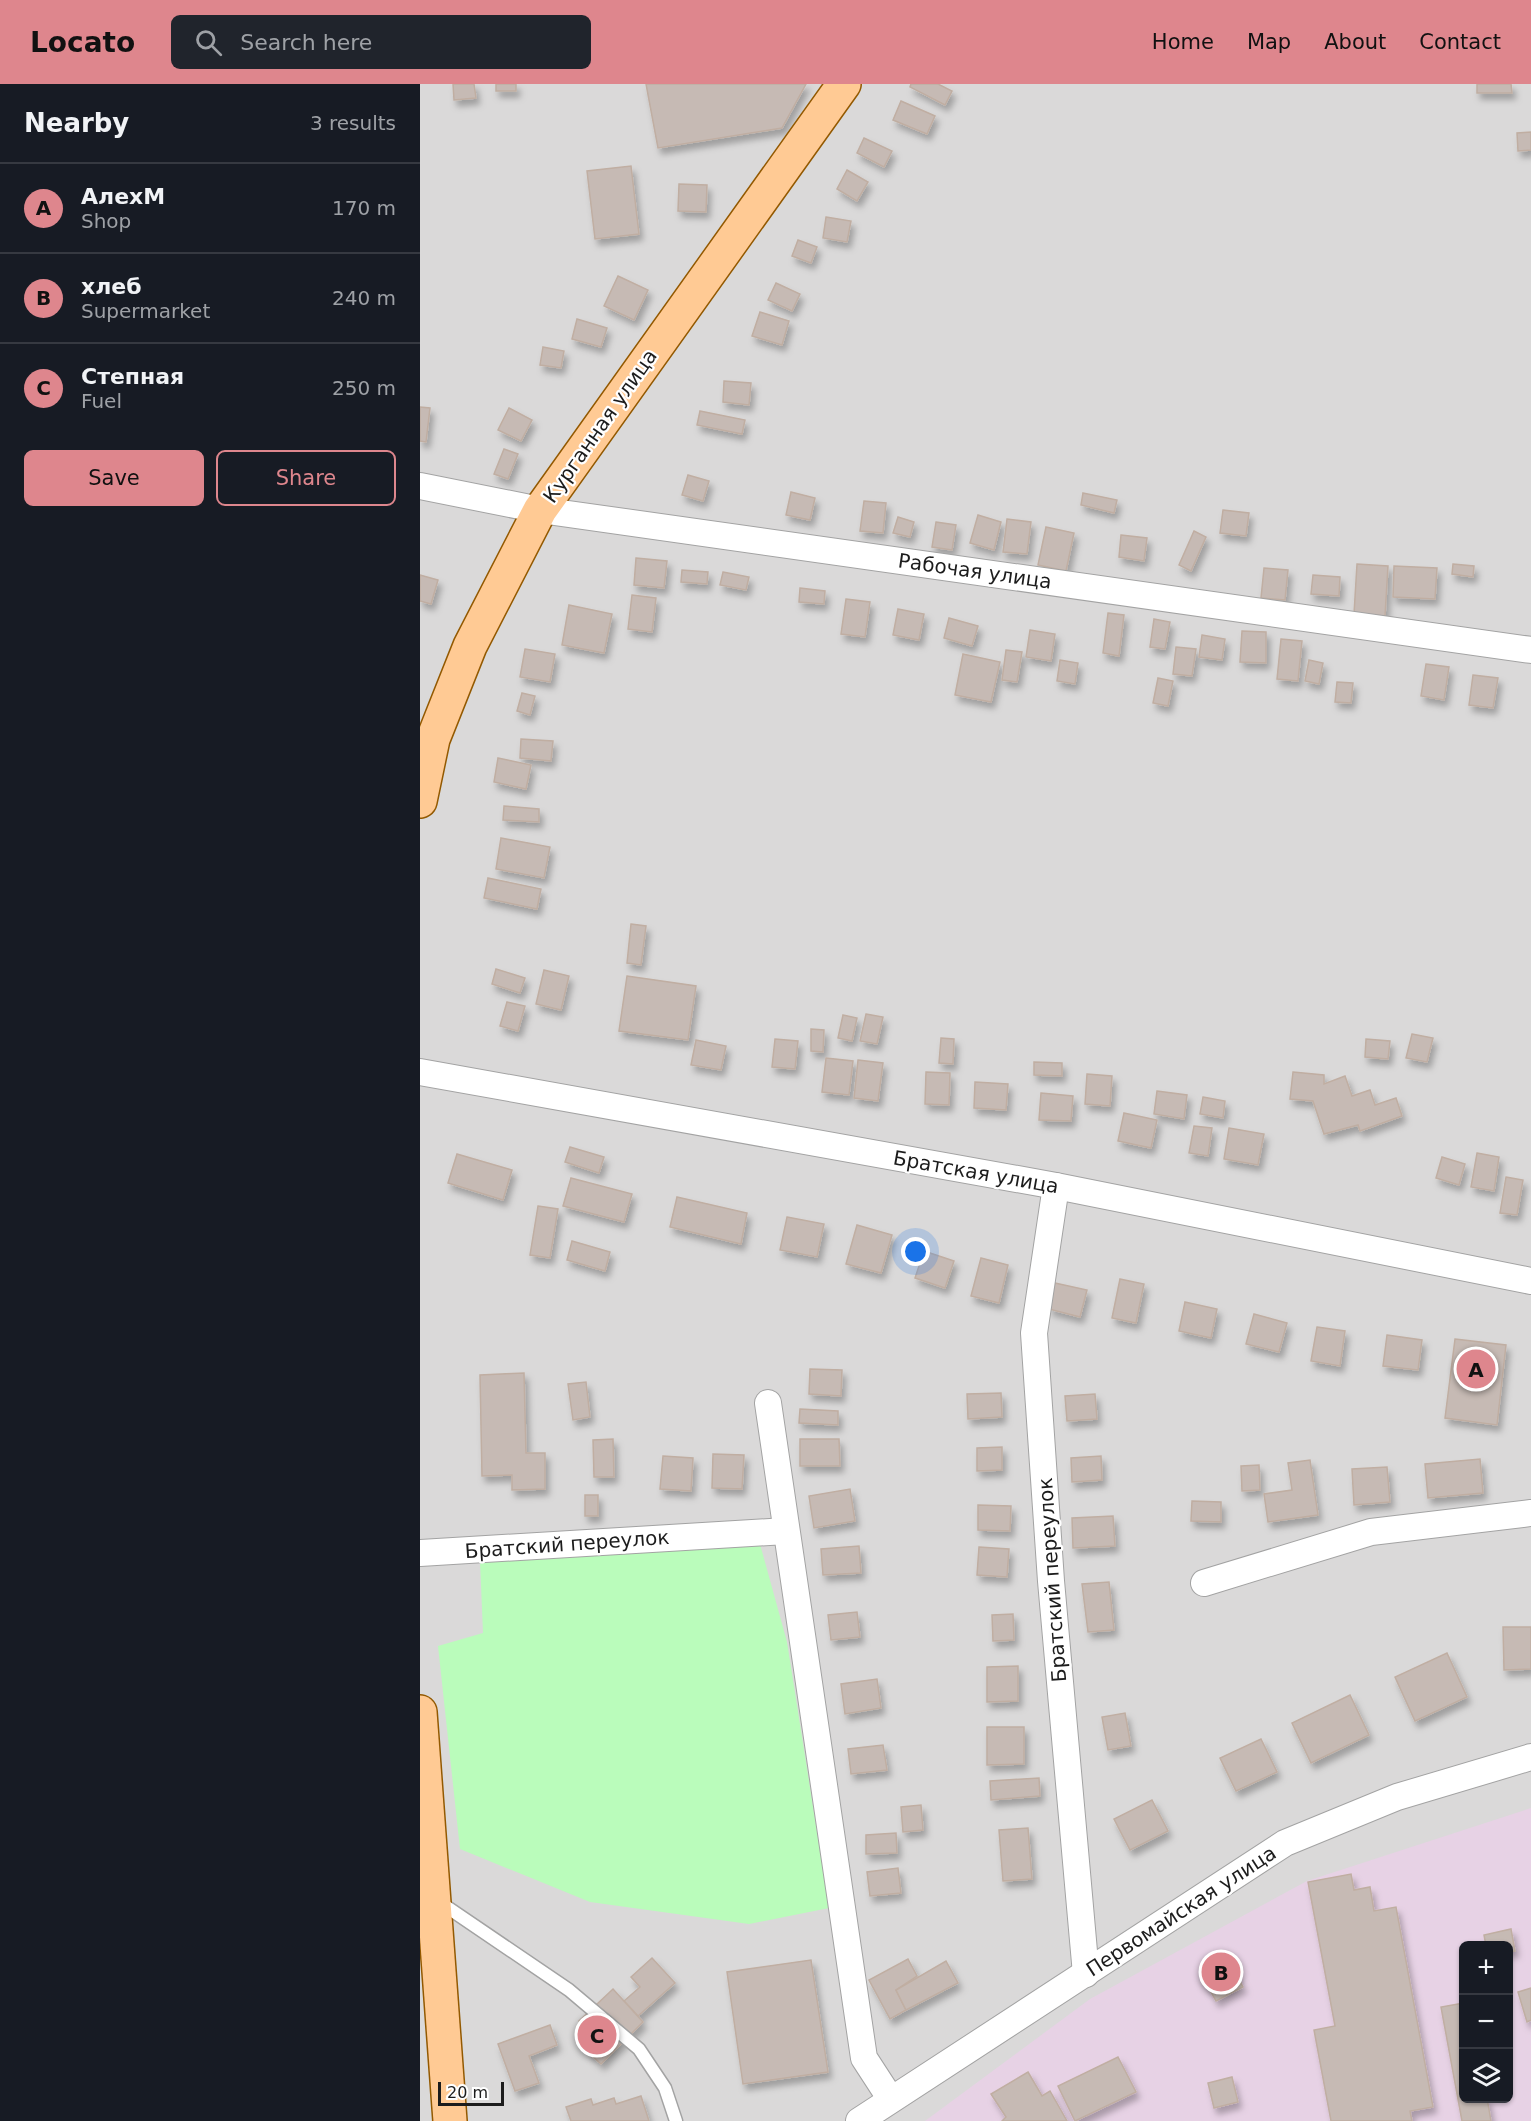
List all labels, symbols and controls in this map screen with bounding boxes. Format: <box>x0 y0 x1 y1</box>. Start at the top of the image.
search box <box>171 15 591 69</box>
text: Locato <box>30 26 135 59</box>
icon: search <box>192 26 225 59</box>
text: Search here <box>240 30 372 55</box>
text: Home <box>1152 30 1214 54</box>
text: Map <box>1247 30 1291 54</box>
text: About <box>1324 30 1386 54</box>
text: Contact <box>1419 30 1501 54</box>
text: Nearby <box>24 108 129 138</box>
text: 3 results <box>310 111 396 135</box>
text: АлехМ <box>81 184 165 209</box>
text: A <box>36 196 51 220</box>
text: 170 m <box>332 196 396 220</box>
text: Shop <box>81 209 131 233</box>
text: хлеб <box>81 274 142 299</box>
text: B <box>36 286 51 310</box>
text: 240 m <box>332 286 396 310</box>
text: Supermarket <box>81 299 210 323</box>
street label: Курганная улица <box>538 345 662 507</box>
text: Степная <box>81 364 184 389</box>
text: C <box>36 376 51 400</box>
text: 250 m <box>332 376 396 400</box>
text: Fuel <box>81 389 122 413</box>
button: Save <box>24 450 204 506</box>
button: Share <box>216 450 396 506</box>
street label: Рабочая улица <box>897 548 1053 594</box>
street label: Братская улица <box>891 1146 1061 1198</box>
your location <box>901 1237 930 1266</box>
pin: A <box>1456 1346 1496 1392</box>
street label: Братский переулок <box>1033 1477 1071 1683</box>
street label: Братский переулок <box>464 1525 670 1563</box>
street label: Первомайская улица <box>1082 1841 1280 1981</box>
map controls <box>1459 1941 1513 2103</box>
button: + <box>1459 1941 1513 1995</box>
pin: B <box>1202 1950 1240 1994</box>
button: − <box>1459 1995 1513 2049</box>
pin: C <box>578 2012 616 2058</box>
button: layers <box>1459 2049 1513 2103</box>
scale bar <box>438 2079 504 2106</box>
text: 20 m <box>447 2083 488 2102</box>

